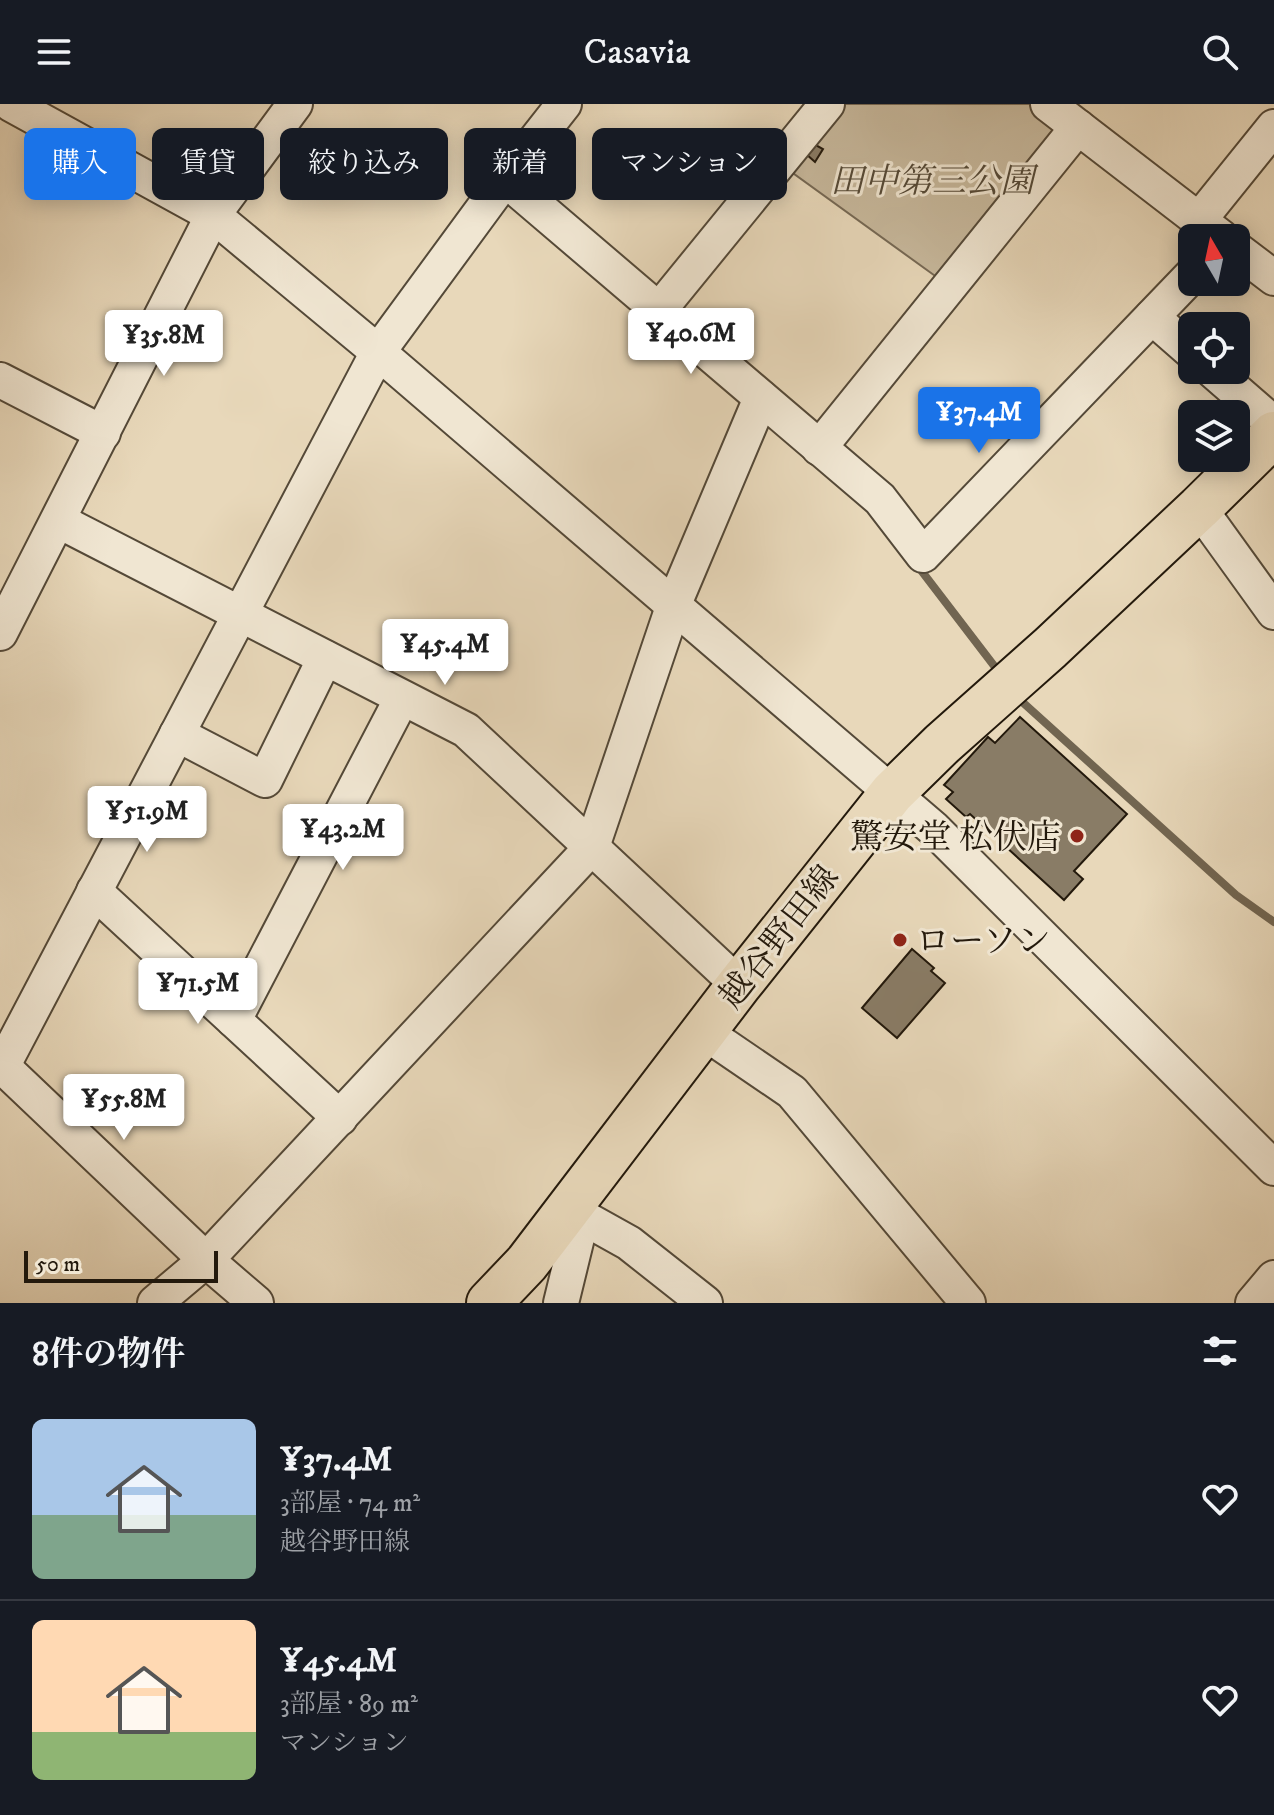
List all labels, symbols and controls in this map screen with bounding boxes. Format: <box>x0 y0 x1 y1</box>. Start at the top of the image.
icon: menu <box>32 30 76 74</box>
text: Casavia <box>584 30 690 75</box>
icon: search <box>1198 30 1242 74</box>
chip: 購入 <box>24 128 136 200</box>
chip: 賃貸 <box>152 128 264 200</box>
chip: 絞り込み <box>280 128 448 200</box>
chip: 新着 <box>464 128 576 200</box>
chip: マンション <box>592 128 787 200</box>
park label: 田中第三公園 <box>830 161 1039 203</box>
north arrow <box>1178 224 1250 296</box>
map controls <box>1178 224 1250 472</box>
pin: ¥40.6M <box>626 308 756 376</box>
pin: ¥35.8M <box>99 310 229 378</box>
button: locate <box>1178 312 1250 384</box>
text: ¥40.6M <box>646 317 736 350</box>
text: ¥35.8M <box>123 319 205 352</box>
pin: ¥37.4M <box>914 387 1044 455</box>
text: ¥37.4M <box>936 396 1022 429</box>
button: layers <box>1178 400 1250 472</box>
pin: ¥45.4M <box>380 619 510 687</box>
text: ¥45.4M <box>400 628 490 661</box>
pin: ¥51.9M <box>82 786 212 854</box>
text: ¥51.9M <box>106 795 188 828</box>
pin: ¥43.2M <box>278 804 408 872</box>
text: ¥43.2M <box>301 813 385 846</box>
place label: 驚安堂 松伏店 <box>850 817 1061 859</box>
marker: 驚安堂 松伏店 <box>1068 827 1086 845</box>
street label: 越谷野田線 <box>711 857 848 1017</box>
place label: ローソン <box>916 921 1051 963</box>
marker: ローソン <box>891 931 909 949</box>
pin: ¥71.5M <box>133 958 263 1026</box>
text: ¥71.5M <box>156 967 240 1000</box>
pin: ¥55.8M <box>59 1074 189 1142</box>
text: ¥55.8M <box>81 1083 167 1116</box>
scale bar <box>24 1247 218 1283</box>
text: 50 m <box>36 1251 80 1278</box>
icon: filters <box>1198 1329 1242 1373</box>
text: 8件の物件 <box>32 1334 185 1376</box>
text: ¥37.4M <box>280 1439 392 1481</box>
icon: home <box>96 1451 192 1547</box>
icon: heart <box>1198 1477 1242 1521</box>
text: 3部屋 · 74 m² <box>280 1487 420 1520</box>
text: 越谷野田線 <box>280 1526 410 1559</box>
text: ¥45.4M <box>280 1640 397 1682</box>
icon: home <box>96 1652 192 1748</box>
icon: heart <box>1198 1678 1242 1722</box>
text: 3部屋 · 89 m² <box>280 1688 418 1721</box>
text: マンション <box>280 1727 409 1760</box>

